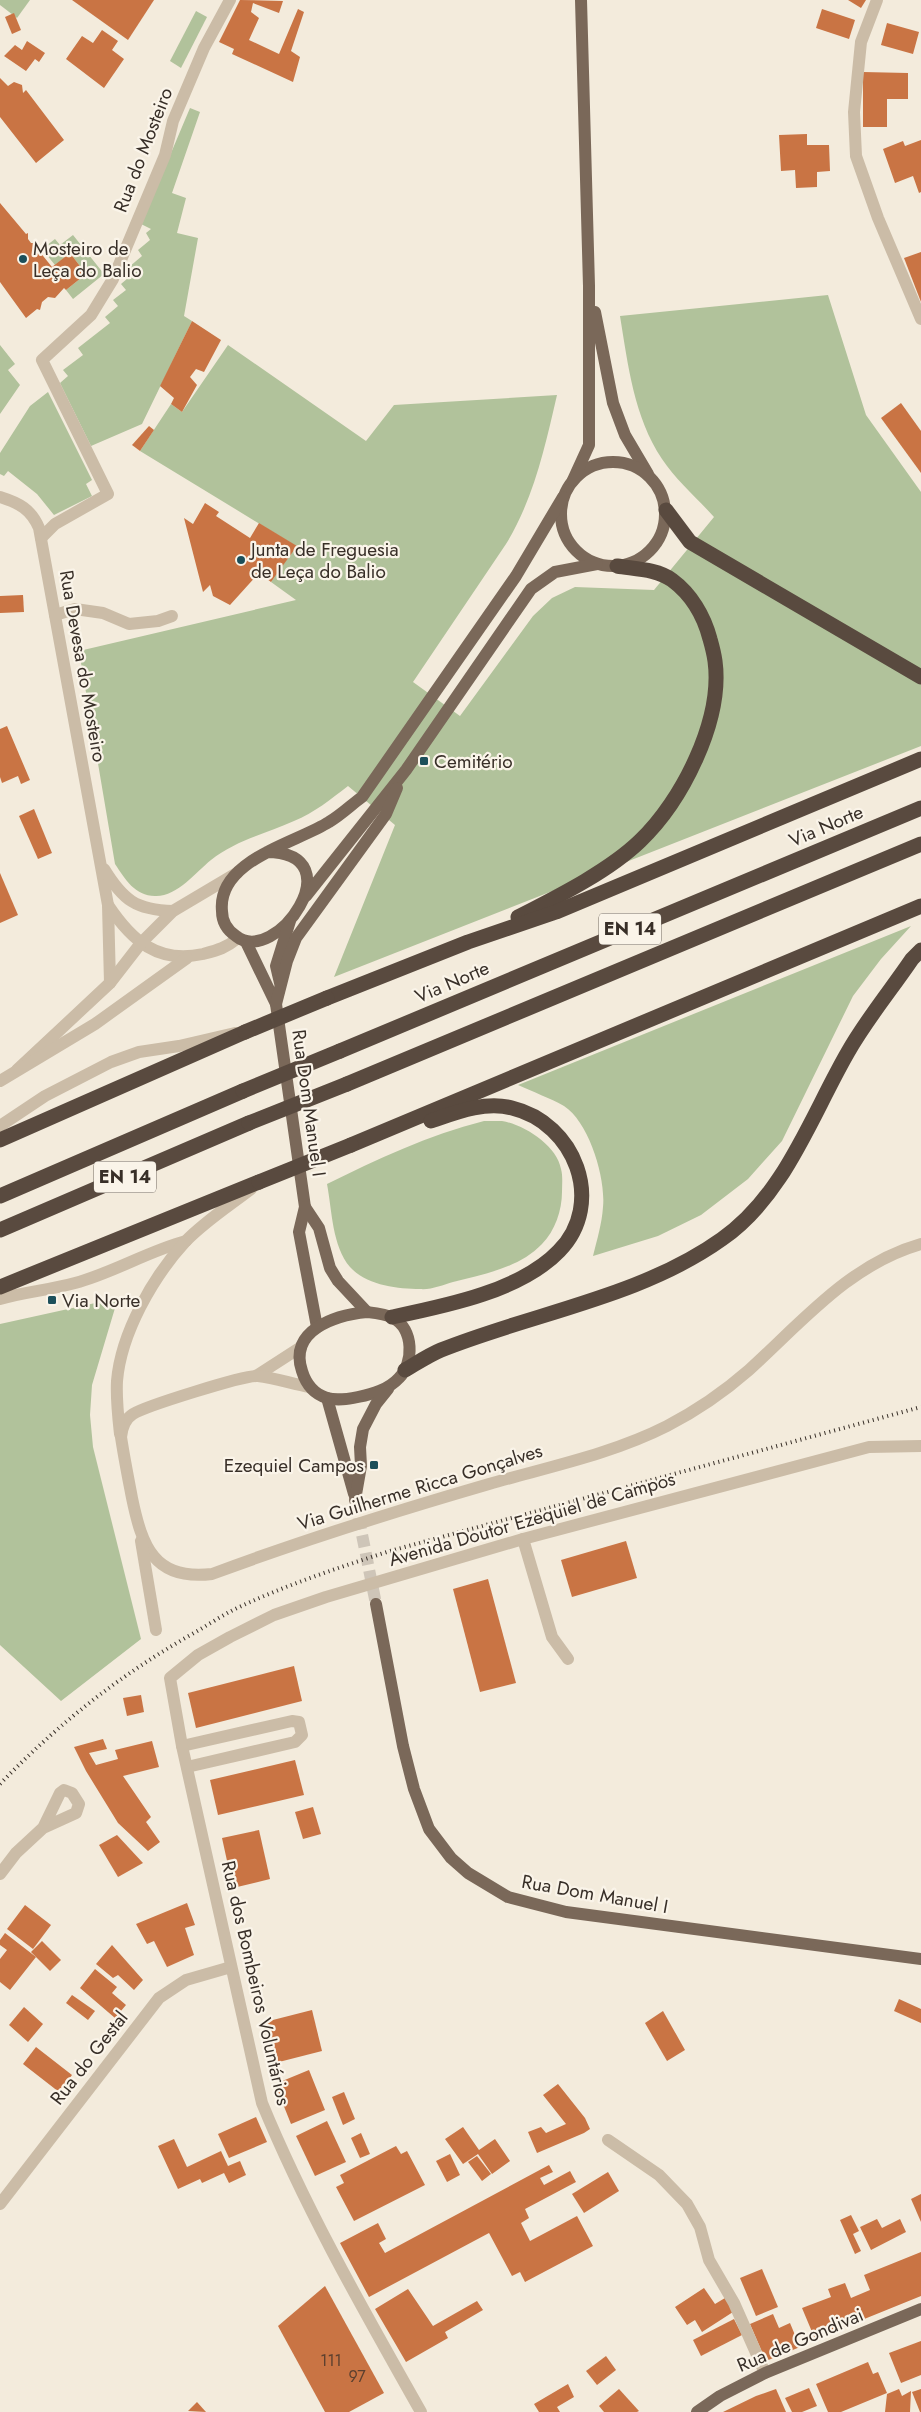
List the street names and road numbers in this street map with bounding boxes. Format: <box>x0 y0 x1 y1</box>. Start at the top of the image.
street label: Rua do Mosteiro <box>107 84 179 216</box>
street label: Rua Devesa do Mosteiro <box>53 568 113 764</box>
street label: Via Norte <box>785 798 868 854</box>
road number: EN 14 <box>599 914 661 944</box>
street label: Via Norte <box>411 954 494 1010</box>
street label: Rua Dom Manuel I <box>285 1028 333 1178</box>
road number: EN 14 <box>94 1162 156 1192</box>
street label: Via Guilherme Ricca Gonçalves <box>294 1437 546 1537</box>
street label: Avenida Doutor Ezequiel de Campos <box>386 1465 679 1573</box>
street label: Rua dos Bombeiros Voluntários <box>215 1858 297 2108</box>
street label: Rua Dom Manuel I <box>520 1868 670 1920</box>
street label: Rua do Gestal <box>44 2005 134 2111</box>
street label: Rua de Gondivai <box>733 2301 867 2379</box>

